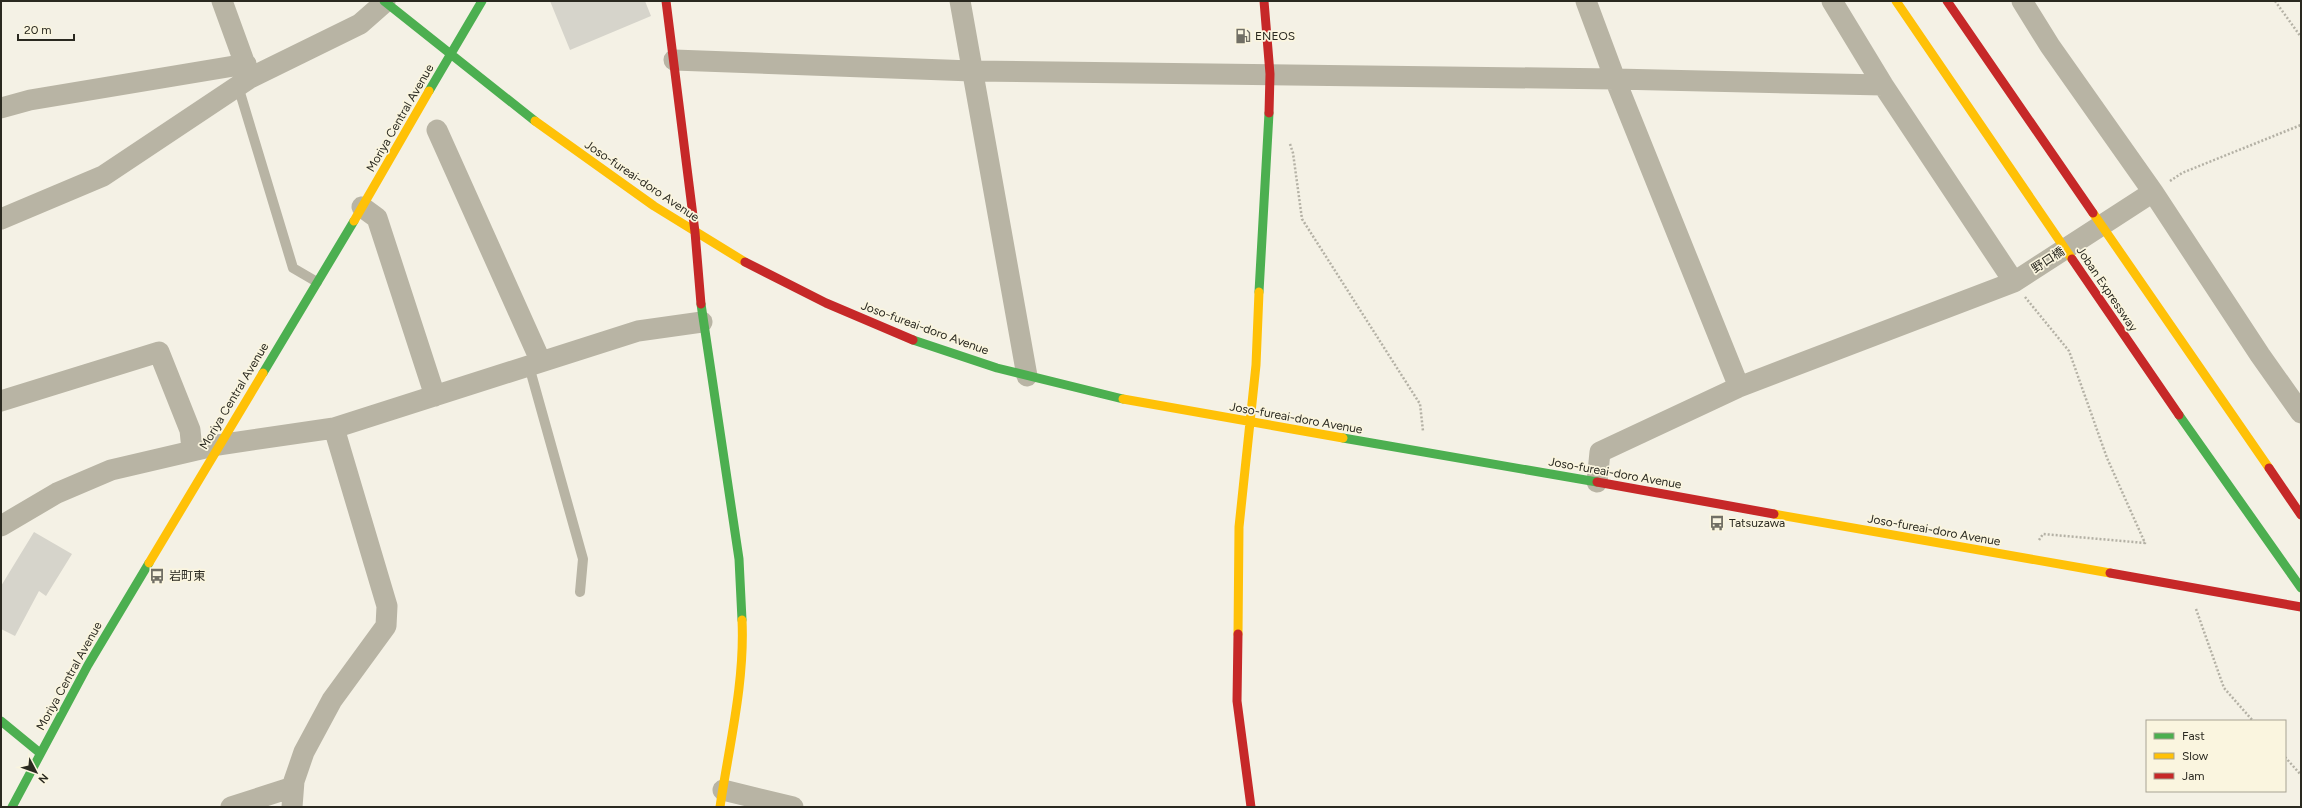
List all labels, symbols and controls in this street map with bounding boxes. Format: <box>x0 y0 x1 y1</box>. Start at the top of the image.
scale bar <box>18 16 74 42</box>
text: 20 m <box>24 23 52 37</box>
fuel station icon: ENEOS <box>1234 27 1252 45</box>
place label: ENEOS <box>1255 29 1295 43</box>
street label: Moriya Central Avenue <box>363 61 437 174</box>
street label: Joso-fureai-doro Avenue <box>582 137 702 225</box>
street label: 野口橋 <box>2029 244 2067 276</box>
street label: Joban Expressway <box>2073 244 2141 335</box>
street label: Joso-fureai-doro Avenue <box>859 298 991 358</box>
street label: Moriya Central Avenue <box>197 340 272 452</box>
street label: Joso-fureai-doro Avenue <box>1228 399 1364 437</box>
street label: Joso-fureai-doro Avenue <box>1547 454 1683 492</box>
street label: Joso-fureai-doro Avenue <box>1866 511 2002 549</box>
bus stop icon: Tatsuzawa <box>1708 514 1726 532</box>
place label: Tatsuzawa <box>1729 516 1785 530</box>
bus stop icon: 岩町東 <box>148 567 166 585</box>
place label: 岩町東 <box>169 569 205 583</box>
street label: Moriya Central Avenue <box>33 619 105 733</box>
legend <box>2146 720 2286 792</box>
text: Fast <box>2182 729 2205 743</box>
text: Slow <box>2182 749 2209 763</box>
north arrow <box>16 752 56 792</box>
text: Jam <box>2182 769 2205 783</box>
text: N <box>35 771 51 786</box>

